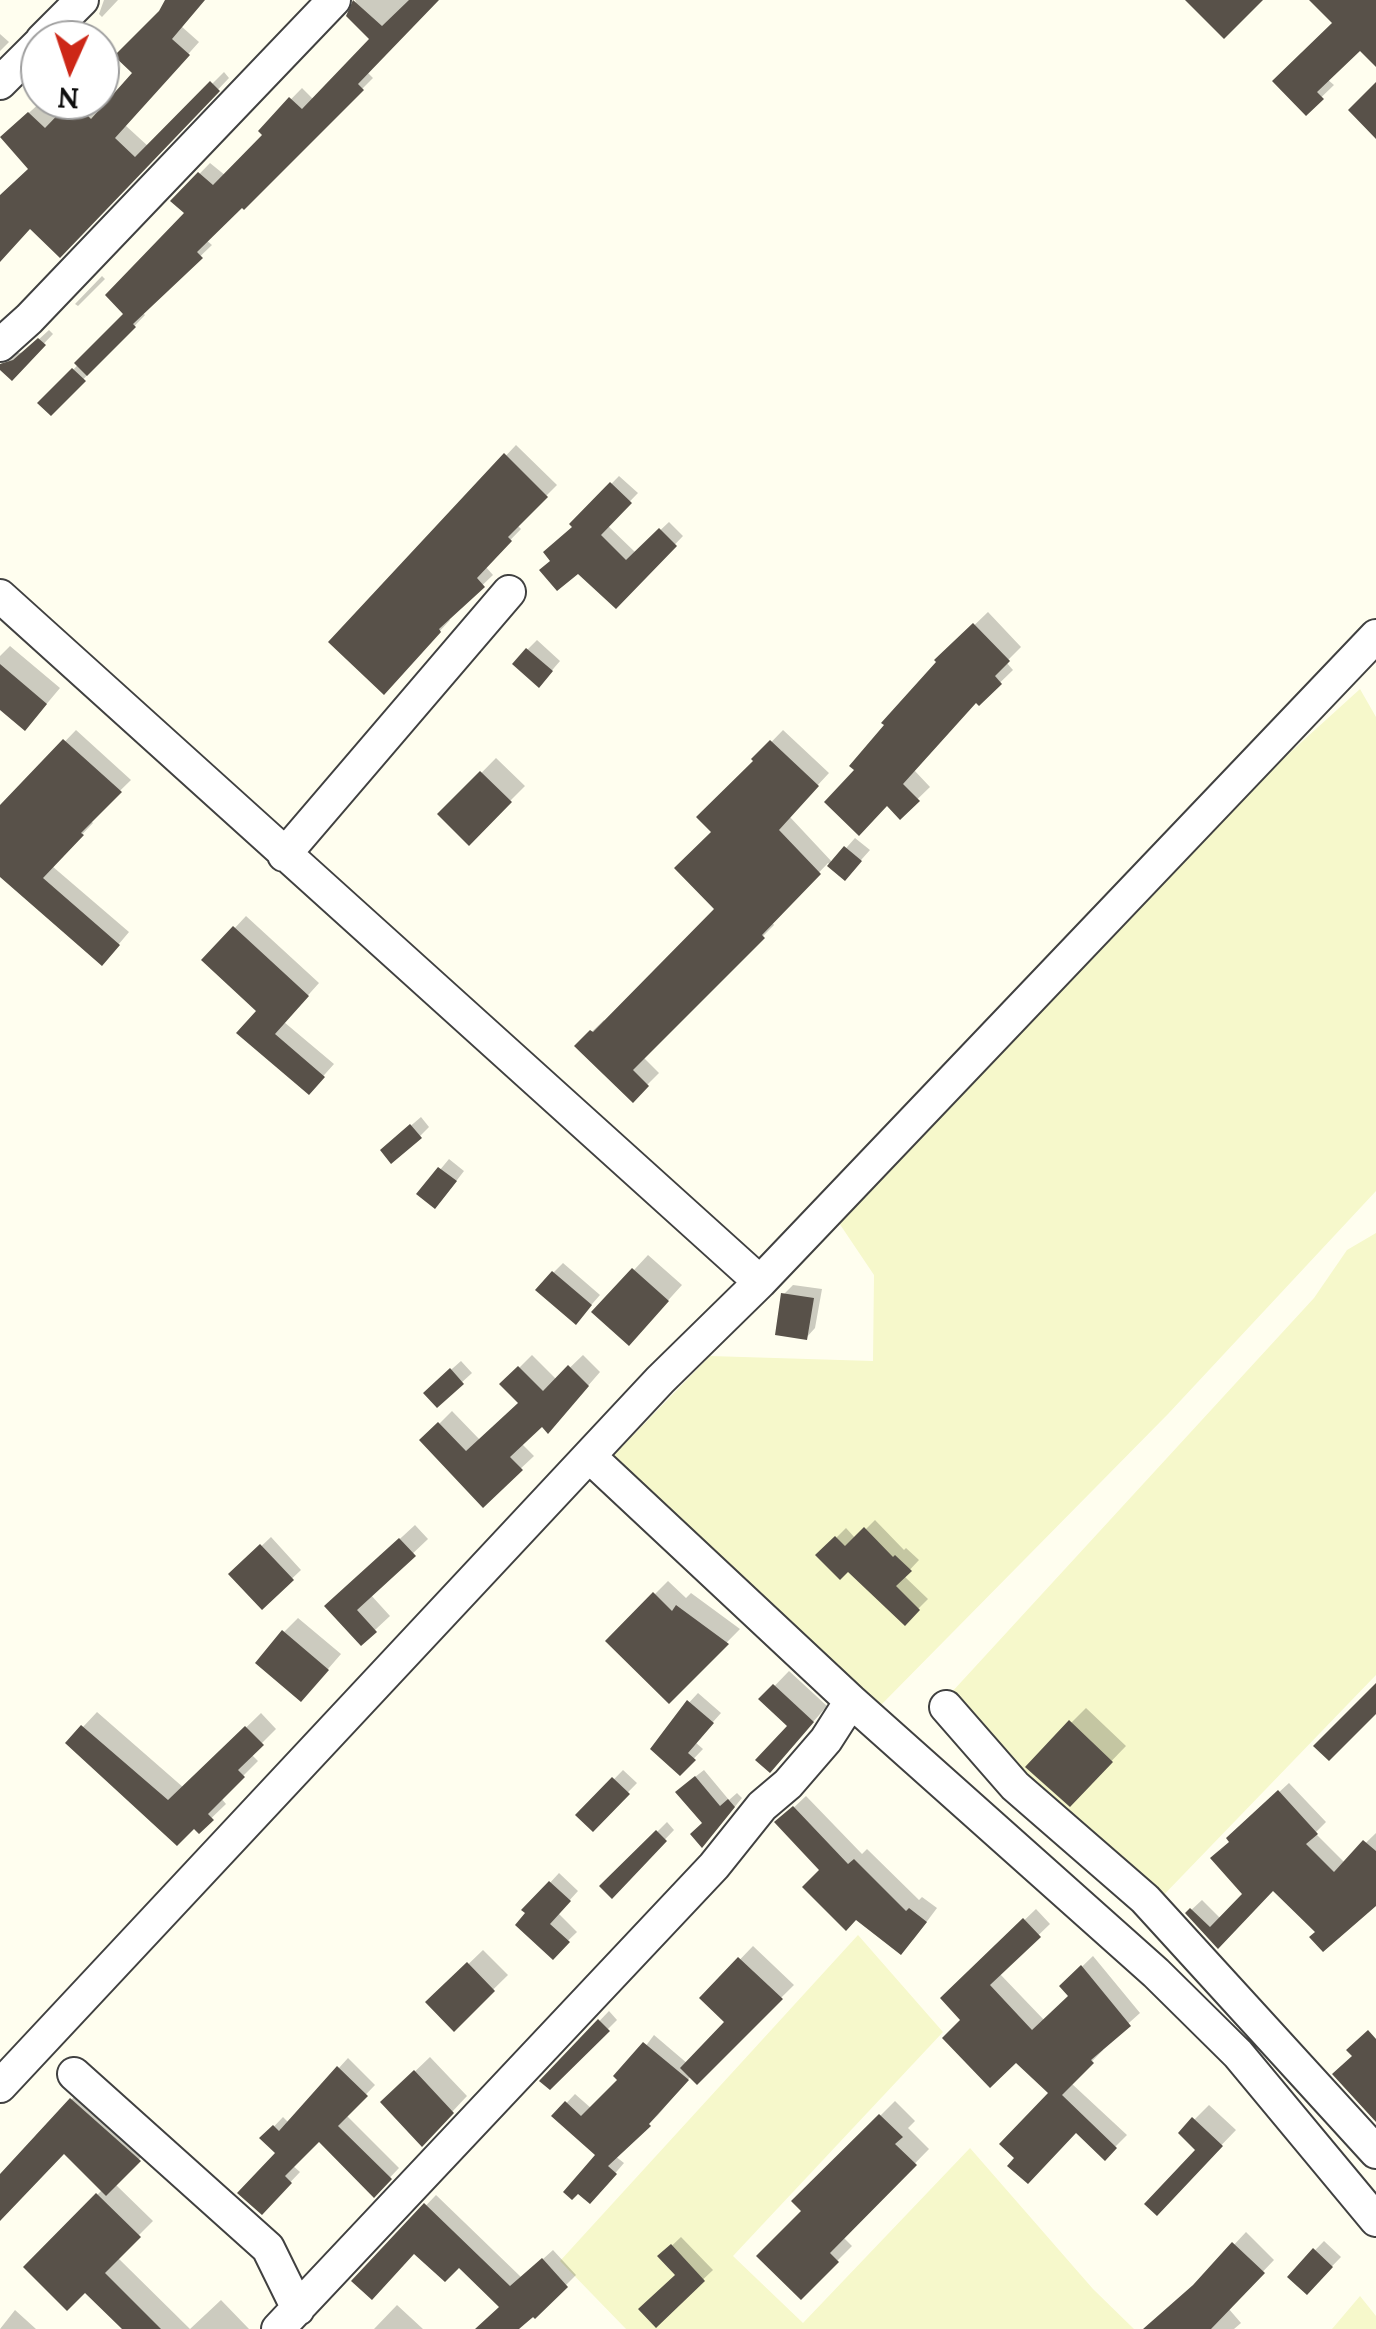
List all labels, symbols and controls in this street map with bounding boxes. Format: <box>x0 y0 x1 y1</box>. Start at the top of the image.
north arrow <box>20 20 120 120</box>
text: N <box>57 79 80 117</box>

